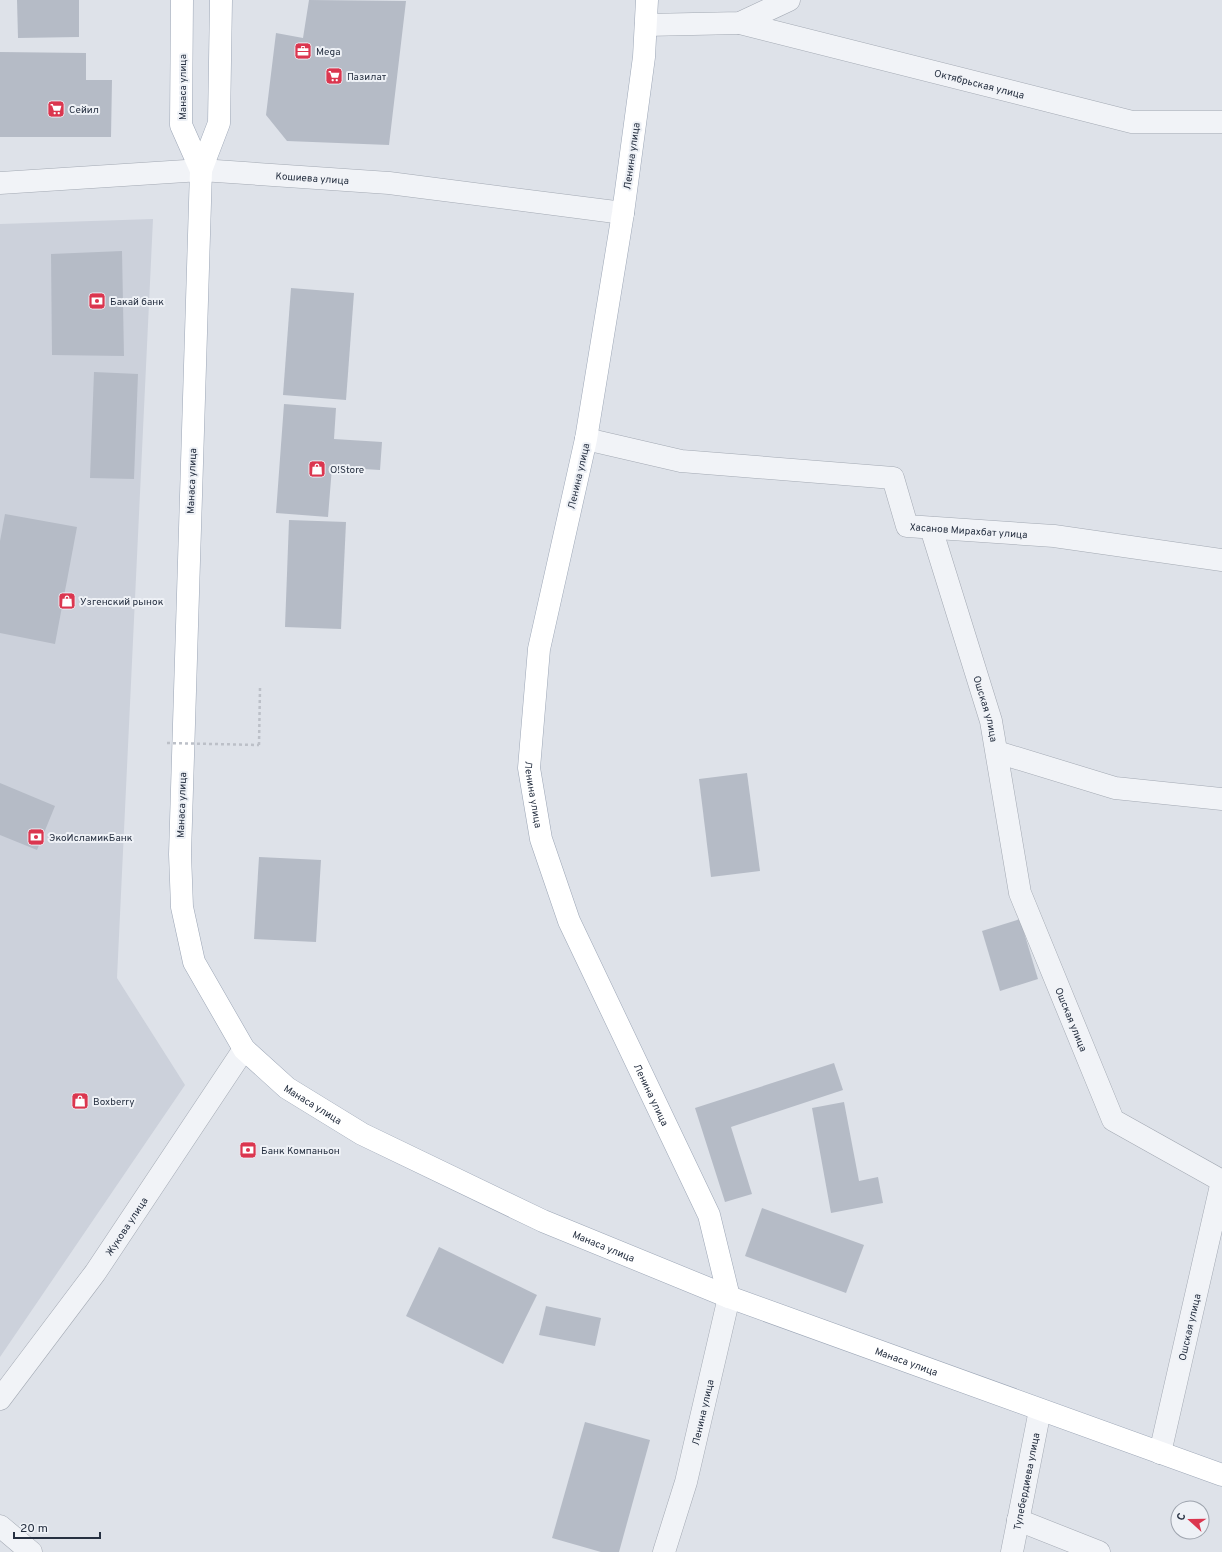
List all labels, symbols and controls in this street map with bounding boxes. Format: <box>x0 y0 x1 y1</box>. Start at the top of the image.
office icon: Mega <box>293 41 313 61</box>
place label: Mega <box>316 46 341 59</box>
street label: Манаса улица <box>177 54 190 120</box>
supermarket icon: Пазилат <box>324 66 344 86</box>
street label: Октябрьская улица <box>933 67 1026 103</box>
place label: Пазилат <box>347 71 387 84</box>
supermarket icon: Сейил <box>46 99 66 119</box>
place label: Сейил <box>69 104 99 117</box>
street label: Ленина улица <box>621 122 644 191</box>
street label: Кошиева улица <box>275 170 349 188</box>
bank icon: Бакай банк <box>87 291 107 311</box>
place label: Бакай банк <box>110 296 164 309</box>
street label: Ленина улица <box>566 442 593 511</box>
street label: Манаса улица <box>185 448 200 514</box>
shop icon: O!Store <box>307 459 327 479</box>
place label: O!Store <box>330 464 364 477</box>
street label: Хасанов Мирахбат улица <box>909 521 1028 542</box>
shop icon: Узгенский рынок <box>57 591 77 611</box>
place label: Узгенский рынок <box>80 596 164 609</box>
street label: Ошская улица <box>969 674 999 743</box>
street label: Ленина улица <box>521 760 544 829</box>
street label: Манаса улица <box>175 772 190 838</box>
bank icon: ЭкоИсламикБанк <box>26 827 46 847</box>
place label: ЭкоИсламикБанк <box>49 832 133 845</box>
street label: Ошская улица <box>1051 986 1089 1054</box>
street label: Ленина улица <box>630 1062 671 1128</box>
street label: Манаса улица <box>281 1082 344 1128</box>
shop icon: Boxberry <box>70 1091 90 1111</box>
place label: Boxberry <box>93 1096 135 1109</box>
bank icon: Банк Компаньон <box>238 1140 258 1160</box>
place label: Банк Компаньон <box>261 1145 340 1158</box>
street label: Жукова улица <box>103 1195 152 1259</box>
street label: Манаса улица <box>570 1229 636 1266</box>
street label: Ошская улица <box>1176 1293 1204 1362</box>
street label: Манаса улица <box>873 1345 939 1380</box>
street label: Ленина улица <box>690 1378 718 1447</box>
street label: Тулебердиева улица <box>1011 1432 1043 1532</box>
north arrow <box>1170 1500 1210 1540</box>
text: С <box>1174 1511 1189 1523</box>
scale bar <box>14 1514 100 1540</box>
text: 20 m <box>20 1521 48 1537</box>

